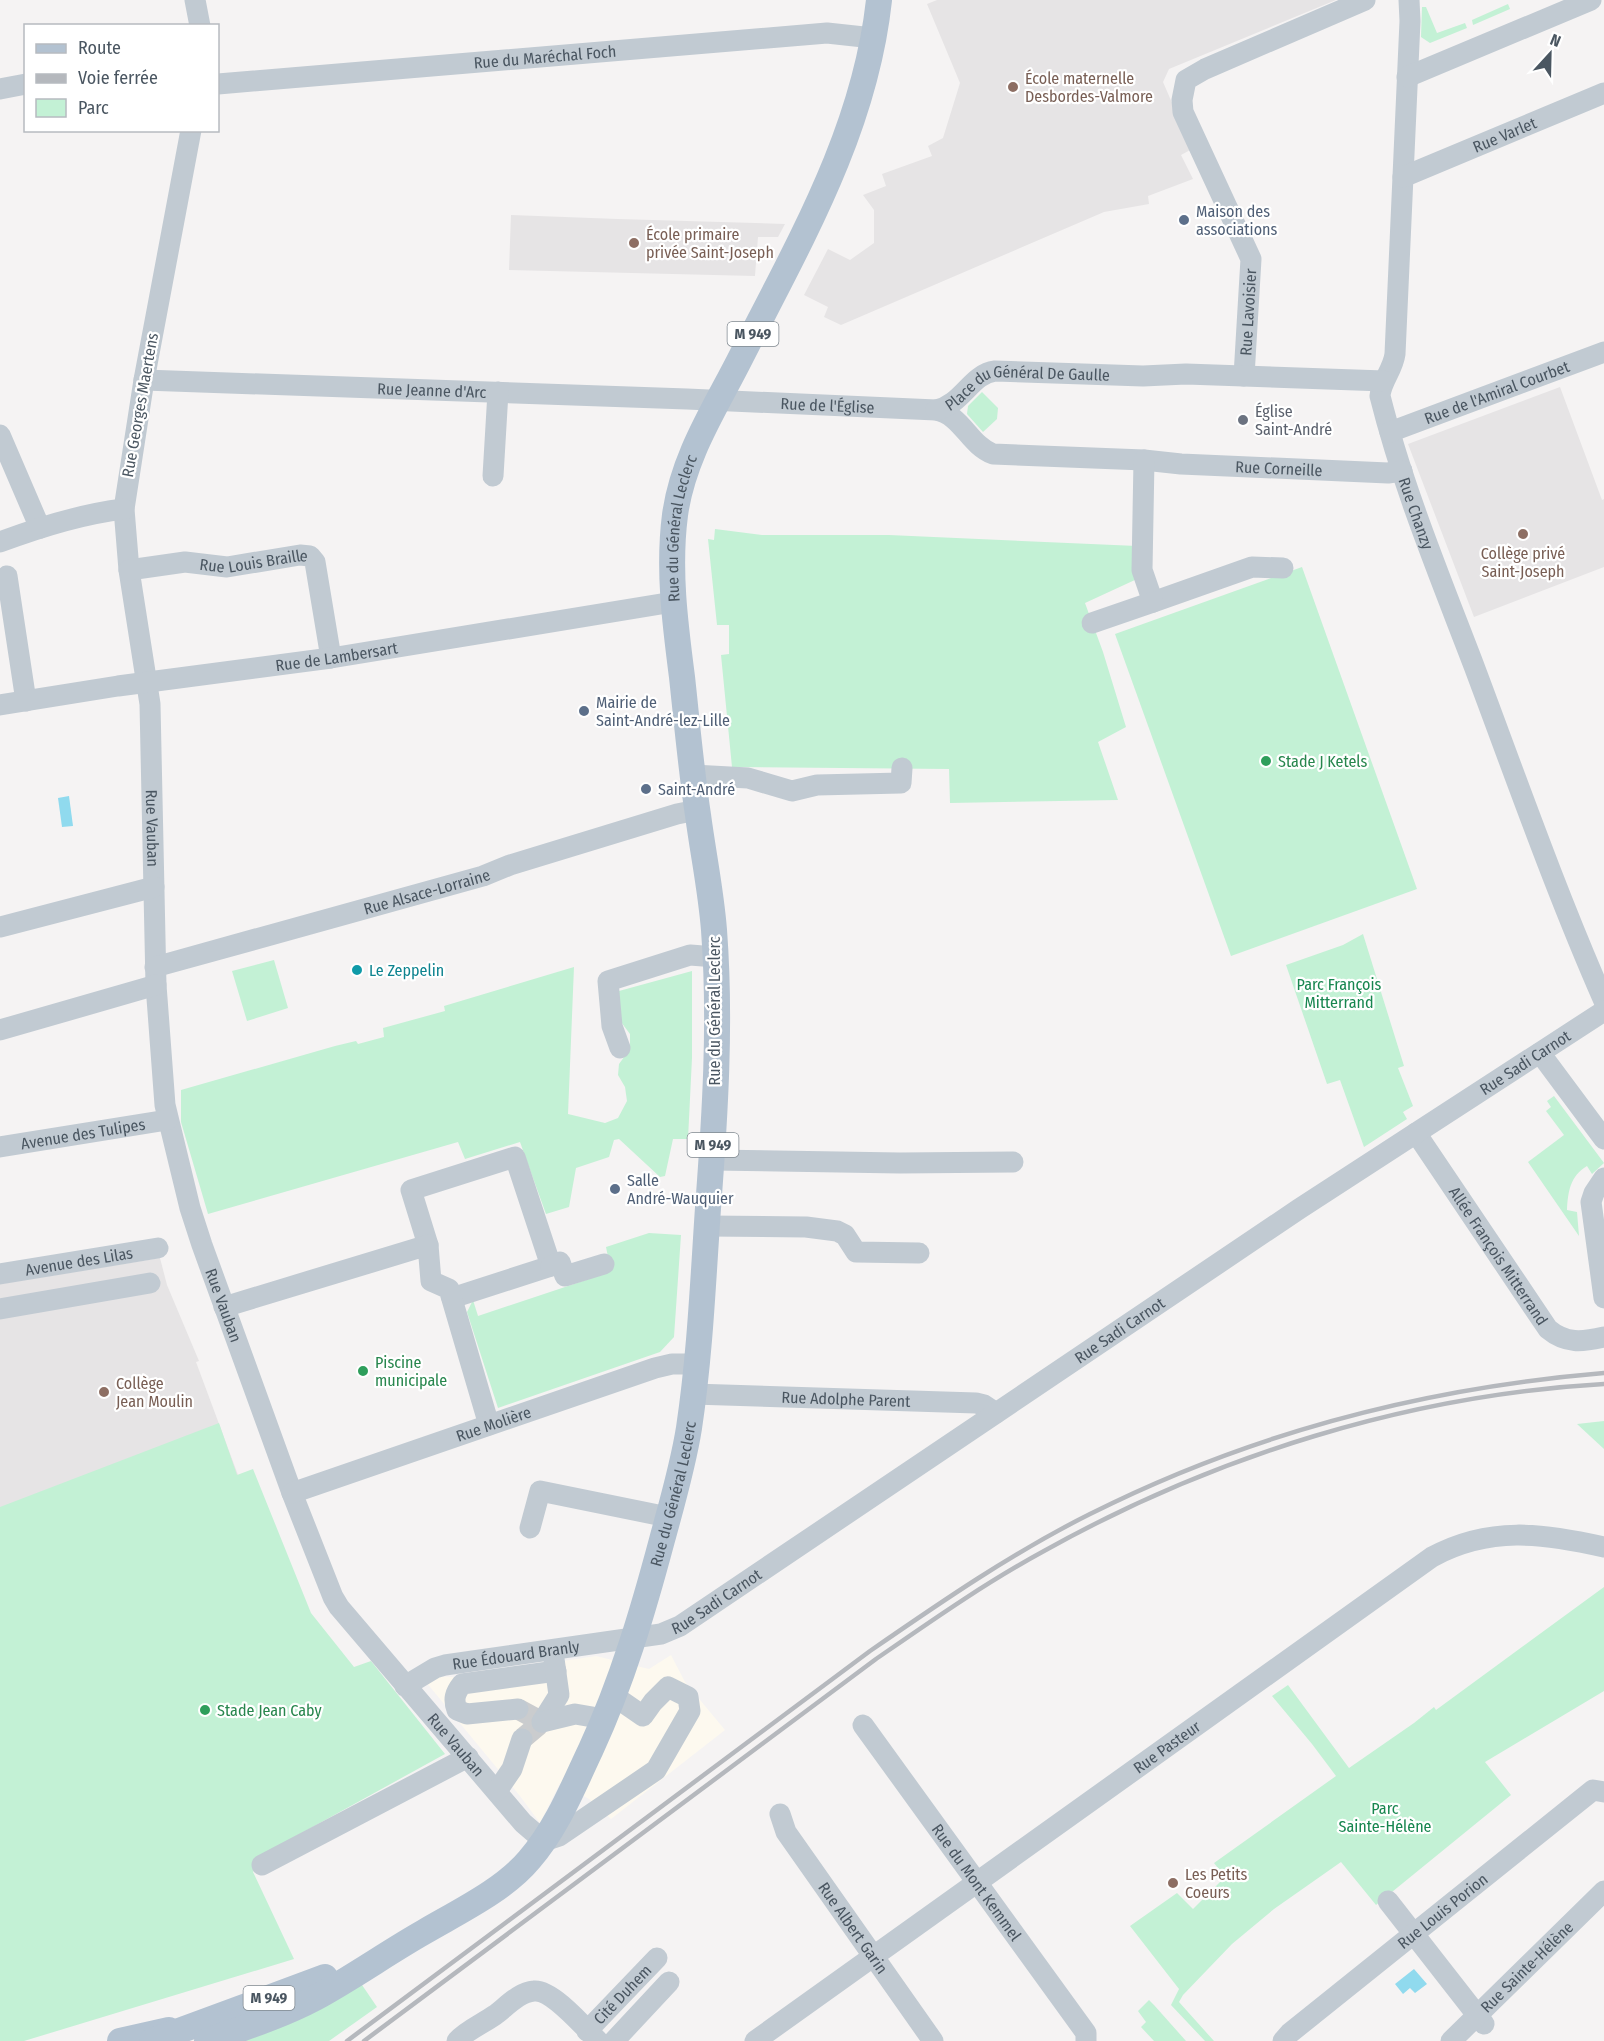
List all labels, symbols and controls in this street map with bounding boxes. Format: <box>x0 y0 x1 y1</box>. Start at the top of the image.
legend <box>24 24 219 132</box>
north arrow <box>1520 24 1580 84</box>
text: N <box>1547 30 1563 51</box>
text: Route <box>78 37 121 59</box>
street label: Rue du Maréchal Foch <box>473 41 617 72</box>
text: Voie ferrée <box>78 67 158 89</box>
place label: École maternelle Desbordes-Valmore <box>1025 69 1153 106</box>
marker: École maternelle Desbordes-Valmore <box>1006 80 1020 94</box>
text: Parc <box>78 97 109 119</box>
street label: Rue Varlet <box>1470 113 1540 156</box>
place label: Maison des associations <box>1196 202 1277 239</box>
marker: Maison des associations <box>1177 213 1191 227</box>
place label: École primaire privée Saint-Joseph <box>646 225 774 262</box>
marker: École primaire privée Saint-Joseph <box>627 236 641 250</box>
street label: Rue Lavoisier <box>1236 268 1260 356</box>
road number: M 949 <box>728 322 778 346</box>
street label: Rue Georges Maertens <box>118 331 162 479</box>
street label: Rue de l'Amiral Courbet <box>1422 356 1573 428</box>
street label: Place du Général De Gaulle <box>941 361 1110 414</box>
street label: Rue Jeanne d'Arc <box>377 379 487 401</box>
street label: Rue de l'Église <box>780 394 875 417</box>
place label: Église Saint-André <box>1255 402 1332 439</box>
marker: Église Saint-André <box>1236 413 1250 427</box>
street label: Rue du Général Leclerc <box>663 452 700 603</box>
street label: Rue Corneille <box>1235 457 1323 480</box>
street label: Rue Chanzy <box>1395 475 1438 553</box>
marker: Collège privé Saint-Joseph <box>1516 527 1530 541</box>
place label: Collège privé Saint-Joseph <box>1481 544 1565 581</box>
street label: Rue Louis Braille <box>199 546 309 577</box>
street label: Rue de Lambersart <box>274 638 400 675</box>
place label: Mairie de Saint-André-lez-Lille <box>596 693 730 730</box>
marker: Mairie de Saint-André-lez-Lille <box>577 704 591 718</box>
place label: Stade J Ketels <box>1278 752 1368 771</box>
marker: Stade J Ketels <box>1259 754 1273 768</box>
place label: Saint-André <box>658 780 735 799</box>
marker: Saint-André <box>639 782 653 796</box>
street label: Rue Vauban <box>142 789 163 867</box>
street label: Rue Alsace-Lorraine <box>361 865 493 918</box>
street label: Rue du Général Leclerc <box>705 936 724 1086</box>
place label: Le Zeppelin <box>369 961 444 980</box>
marker: Le Zeppelin <box>350 963 364 977</box>
park label: Parc François Mitterrand <box>1297 975 1382 1012</box>
street label: Rue Sadi Carnot <box>1476 1025 1575 1099</box>
street label: Avenue des Tulipes <box>19 1114 147 1153</box>
road number: M 949 <box>688 1133 738 1157</box>
place label: Salle André-Wauquier <box>627 1171 734 1208</box>
marker: Salle André-Wauquier <box>608 1182 622 1196</box>
street label: Allée François Mitterrand <box>1445 1183 1552 1329</box>
street label: Avenue des Lilas <box>24 1243 134 1279</box>
street label: Rue Vauban <box>202 1266 246 1345</box>
street label: Rue Sadi Carnot <box>1071 1293 1169 1367</box>
place label: Piscine municipale <box>375 1353 447 1390</box>
marker: Piscine municipale <box>356 1364 370 1378</box>
place label: Collège Jean Moulin <box>116 1374 193 1411</box>
marker: Collège Jean Moulin <box>97 1385 111 1399</box>
street label: Rue Adolphe Parent <box>781 1387 912 1410</box>
street label: Rue Molière <box>454 1402 533 1445</box>
street label: Rue du Général Leclerc <box>646 1419 699 1569</box>
street label: Rue Sadi Carnot <box>668 1564 766 1638</box>
street label: Rue Édouard Branly <box>451 1636 581 1673</box>
place label: Stade Jean Caby <box>217 1701 323 1720</box>
marker: Stade Jean Caby <box>198 1703 212 1717</box>
street label: Rue Vauban <box>424 1709 488 1780</box>
street label: Rue Pasteur <box>1129 1716 1204 1777</box>
park label: Parc Sainte-Hélène <box>1338 1799 1432 1836</box>
street label: Rue du Mont Kemmel <box>928 1820 1025 1944</box>
place label: Les Petits Coeurs <box>1185 1865 1248 1902</box>
street label: Rue Louis Porion <box>1394 1869 1491 1953</box>
marker: Les Petits Coeurs <box>1166 1876 1180 1890</box>
street label: Rue Albert Garin <box>815 1878 892 1977</box>
street label: Rue Sainte-Hélène <box>1477 1917 1577 2016</box>
street label: Cité Duhem <box>589 1960 655 2028</box>
road number: M 949 <box>244 1986 294 2010</box>

